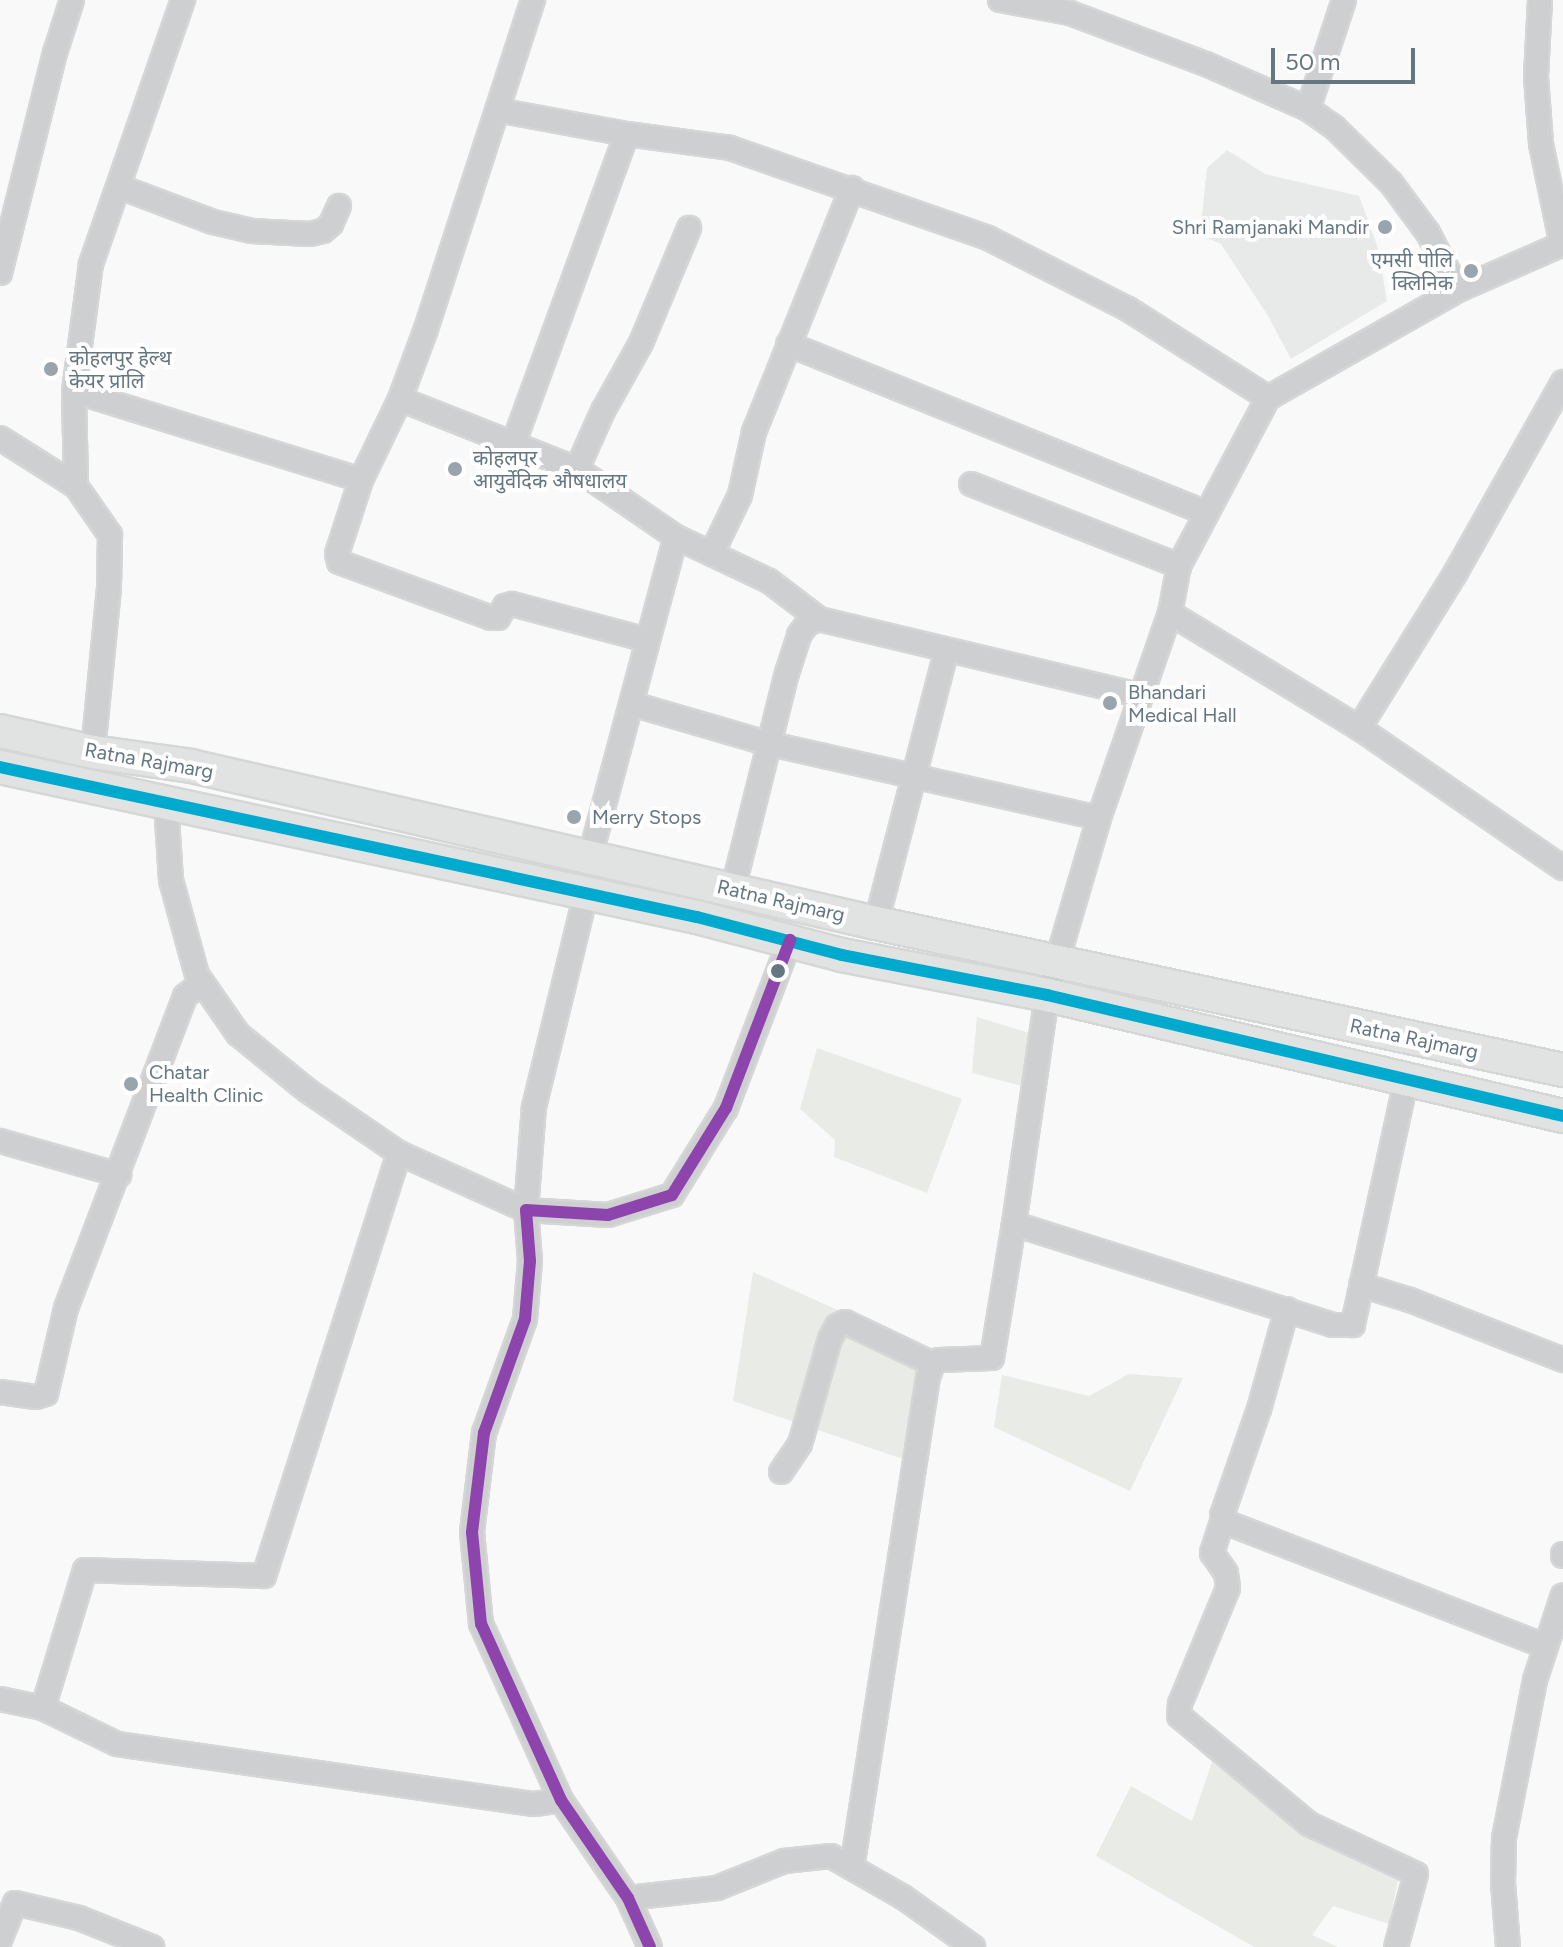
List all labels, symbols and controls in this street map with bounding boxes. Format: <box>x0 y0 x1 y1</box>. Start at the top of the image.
scale bar <box>1275 32 1419 82</box>
text: 50 m <box>1285 47 1341 76</box>
place label: Shri Ramjanaki Mandir <box>1172 215 1369 239</box>
marker: Shri Ramjanaki Mandir <box>1376 218 1394 236</box>
place label: एमसी पोलि क्लिनिक <box>1371 248 1453 295</box>
marker: एमसी पोलि क्लिनिक <box>1460 260 1482 282</box>
place label: कोहलपुर हेल्थ केयर प्रालि <box>69 346 172 393</box>
marker: कोहलपुर हेल्थ केयर प्रालि <box>40 358 62 380</box>
place label: कोहलपुर आयुर्वेदिक औषधालय <box>473 446 627 493</box>
marker: कोहलपुर आयुर्वेदिक औषधालय <box>444 458 466 480</box>
place label: Bhandari Medical Hall <box>1128 680 1237 727</box>
marker: Bhandari Medical Hall <box>1099 692 1121 714</box>
street label: Ratna Rajmarg <box>83 738 215 784</box>
place label: Merry Stops <box>592 805 701 829</box>
marker: Merry Stops <box>563 806 585 828</box>
street label: Ratna Rajmarg <box>715 875 847 927</box>
unlabelled marker <box>770 963 786 979</box>
street label: Ratna Rajmarg <box>1348 1014 1480 1064</box>
place label: Chatar Health Clinic <box>149 1060 263 1107</box>
marker: Chatar Health Clinic <box>120 1073 142 1095</box>

